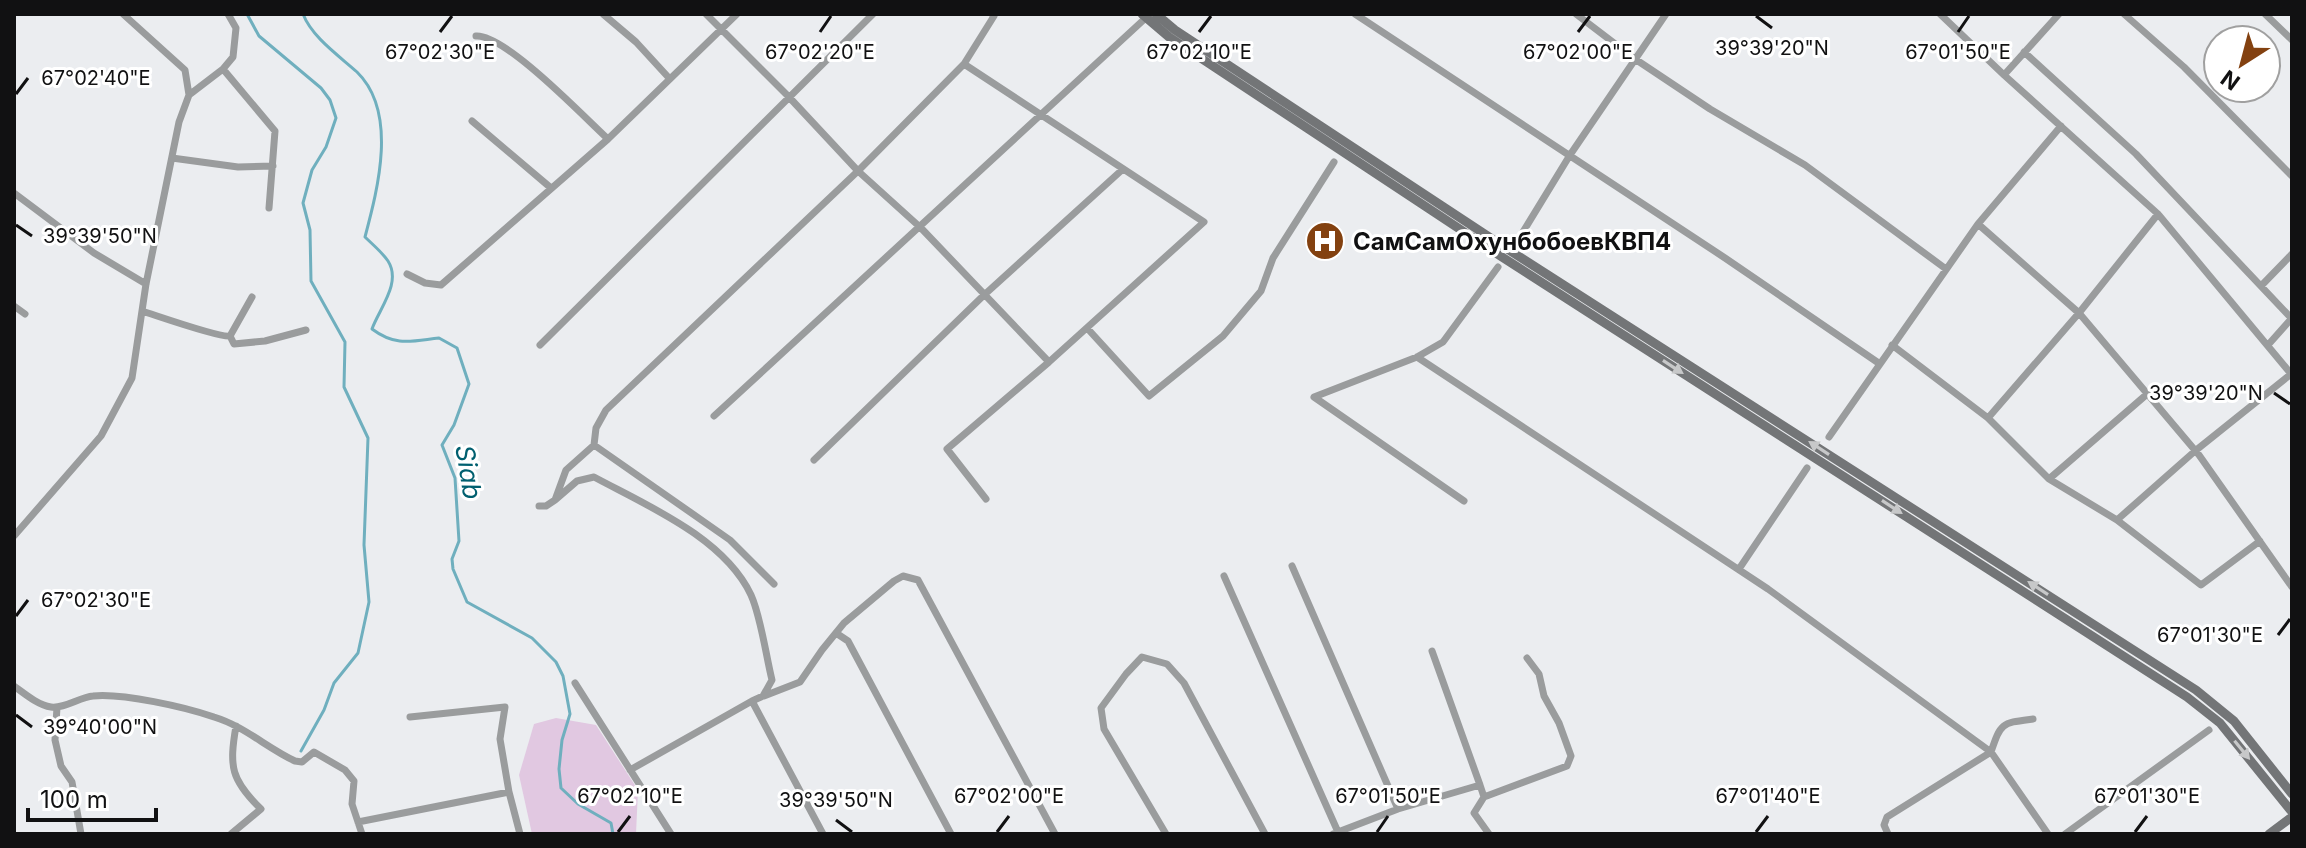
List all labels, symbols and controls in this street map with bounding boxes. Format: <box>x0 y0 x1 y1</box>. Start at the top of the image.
north arrow <box>2202 24 2282 104</box>
text: 39°39'20"N <box>1715 36 1829 60</box>
text: 67°02'30"E <box>385 40 495 64</box>
text: 67°02'20"E <box>765 40 875 64</box>
text: 67°02'10"E <box>1146 40 1252 64</box>
text: 67°02'00"E <box>1523 40 1633 64</box>
text: 67°01'50"E <box>1905 40 2011 64</box>
text: N <box>2216 65 2245 96</box>
text: 67°02'40"E <box>41 66 151 90</box>
hospital icon: СамСамОхунбобоевКВП4 <box>1304 220 1346 262</box>
text: 39°39'50"N <box>43 224 157 248</box>
place label: СамСамОхунбобоевКВП4 <box>1353 227 1671 256</box>
one-way arrow <box>1662 359 1684 373</box>
text: 39°39'20"N <box>2149 381 2263 405</box>
one-way arrow <box>1809 440 1830 455</box>
water label: Siab <box>449 442 489 502</box>
one-way arrow <box>1881 500 1902 515</box>
one-way arrow <box>2027 582 2049 596</box>
text: 67°02'30"E <box>41 588 151 612</box>
text: 67°01'30"E <box>2157 623 2263 647</box>
text: 39°40'00"N <box>43 715 157 739</box>
one-way arrow <box>2234 740 2250 760</box>
scale bar <box>28 772 156 822</box>
text: 67°02'10"E <box>577 784 683 808</box>
text: 67°02'00"E <box>954 784 1064 808</box>
text: 67°01'50"E <box>1335 784 1441 808</box>
text: 67°01'40"E <box>1715 784 1821 808</box>
text: 67°01'30"E <box>2094 784 2200 808</box>
text: 100 m <box>40 785 108 814</box>
text: 39°39'50"N <box>779 788 893 812</box>

